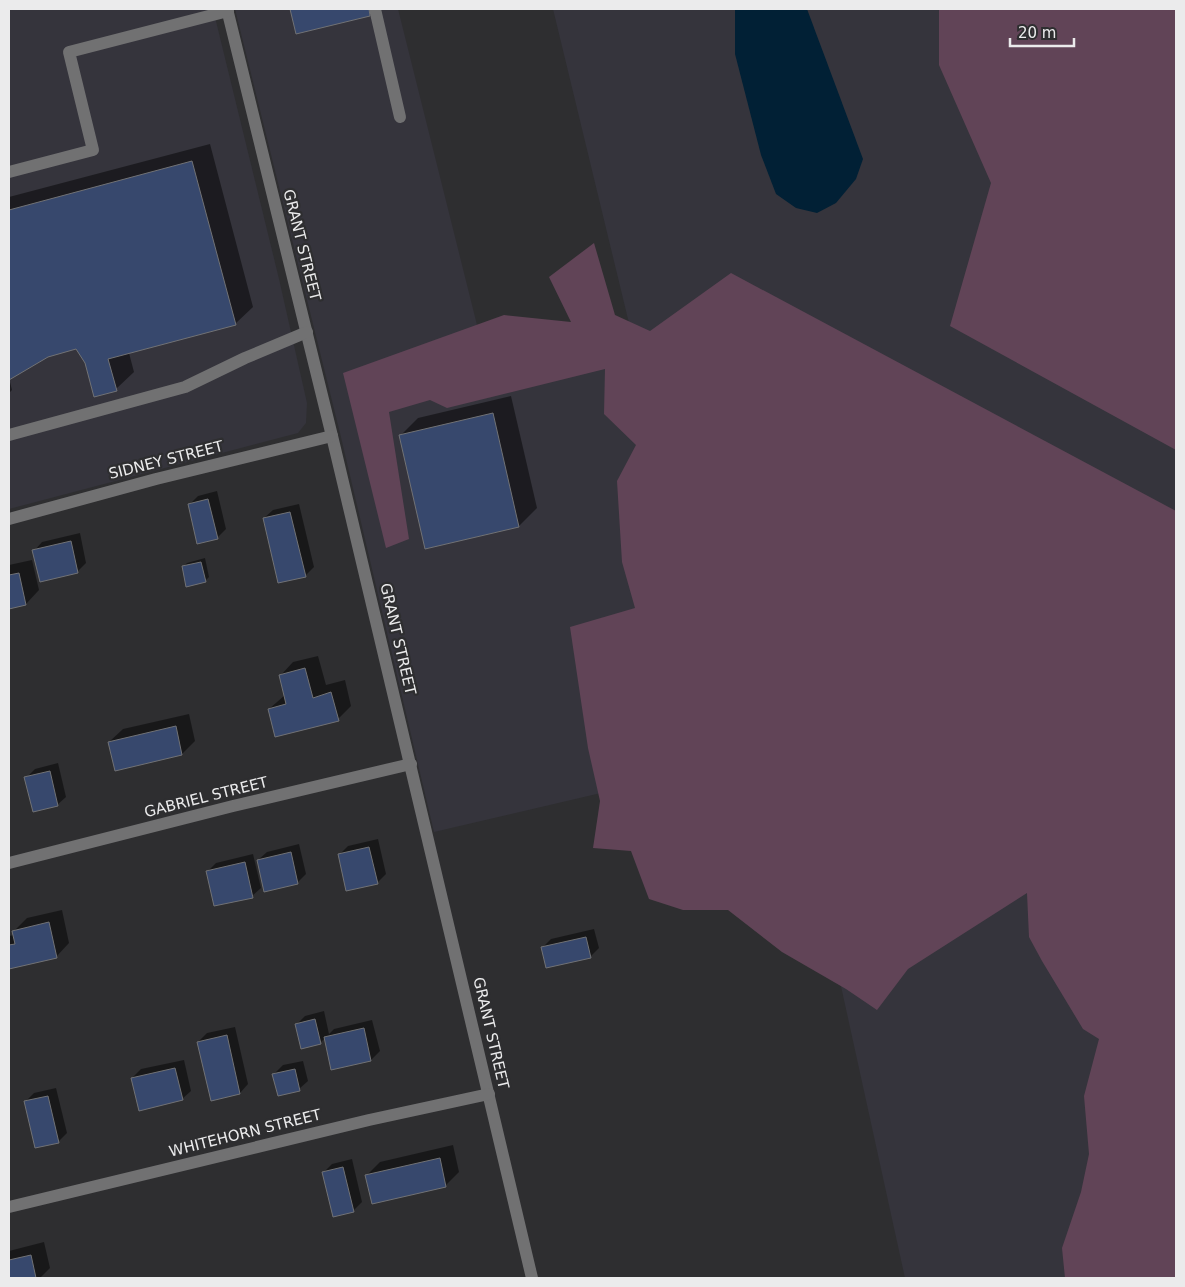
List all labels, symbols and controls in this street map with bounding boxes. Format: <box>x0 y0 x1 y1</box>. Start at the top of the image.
scale bar <box>1010 15 1074 47</box>
text: 20 m <box>1018 24 1056 42</box>
street label: GRANT STREET <box>279 187 325 303</box>
street label: SIDNEY STREET <box>107 437 226 483</box>
street label: GRANT STREET <box>376 581 420 697</box>
street label: GABRIEL STREET <box>142 773 271 821</box>
street label: GRANT STREET <box>469 975 513 1091</box>
street label: WHITEHORN STREET <box>167 1105 324 1161</box>

